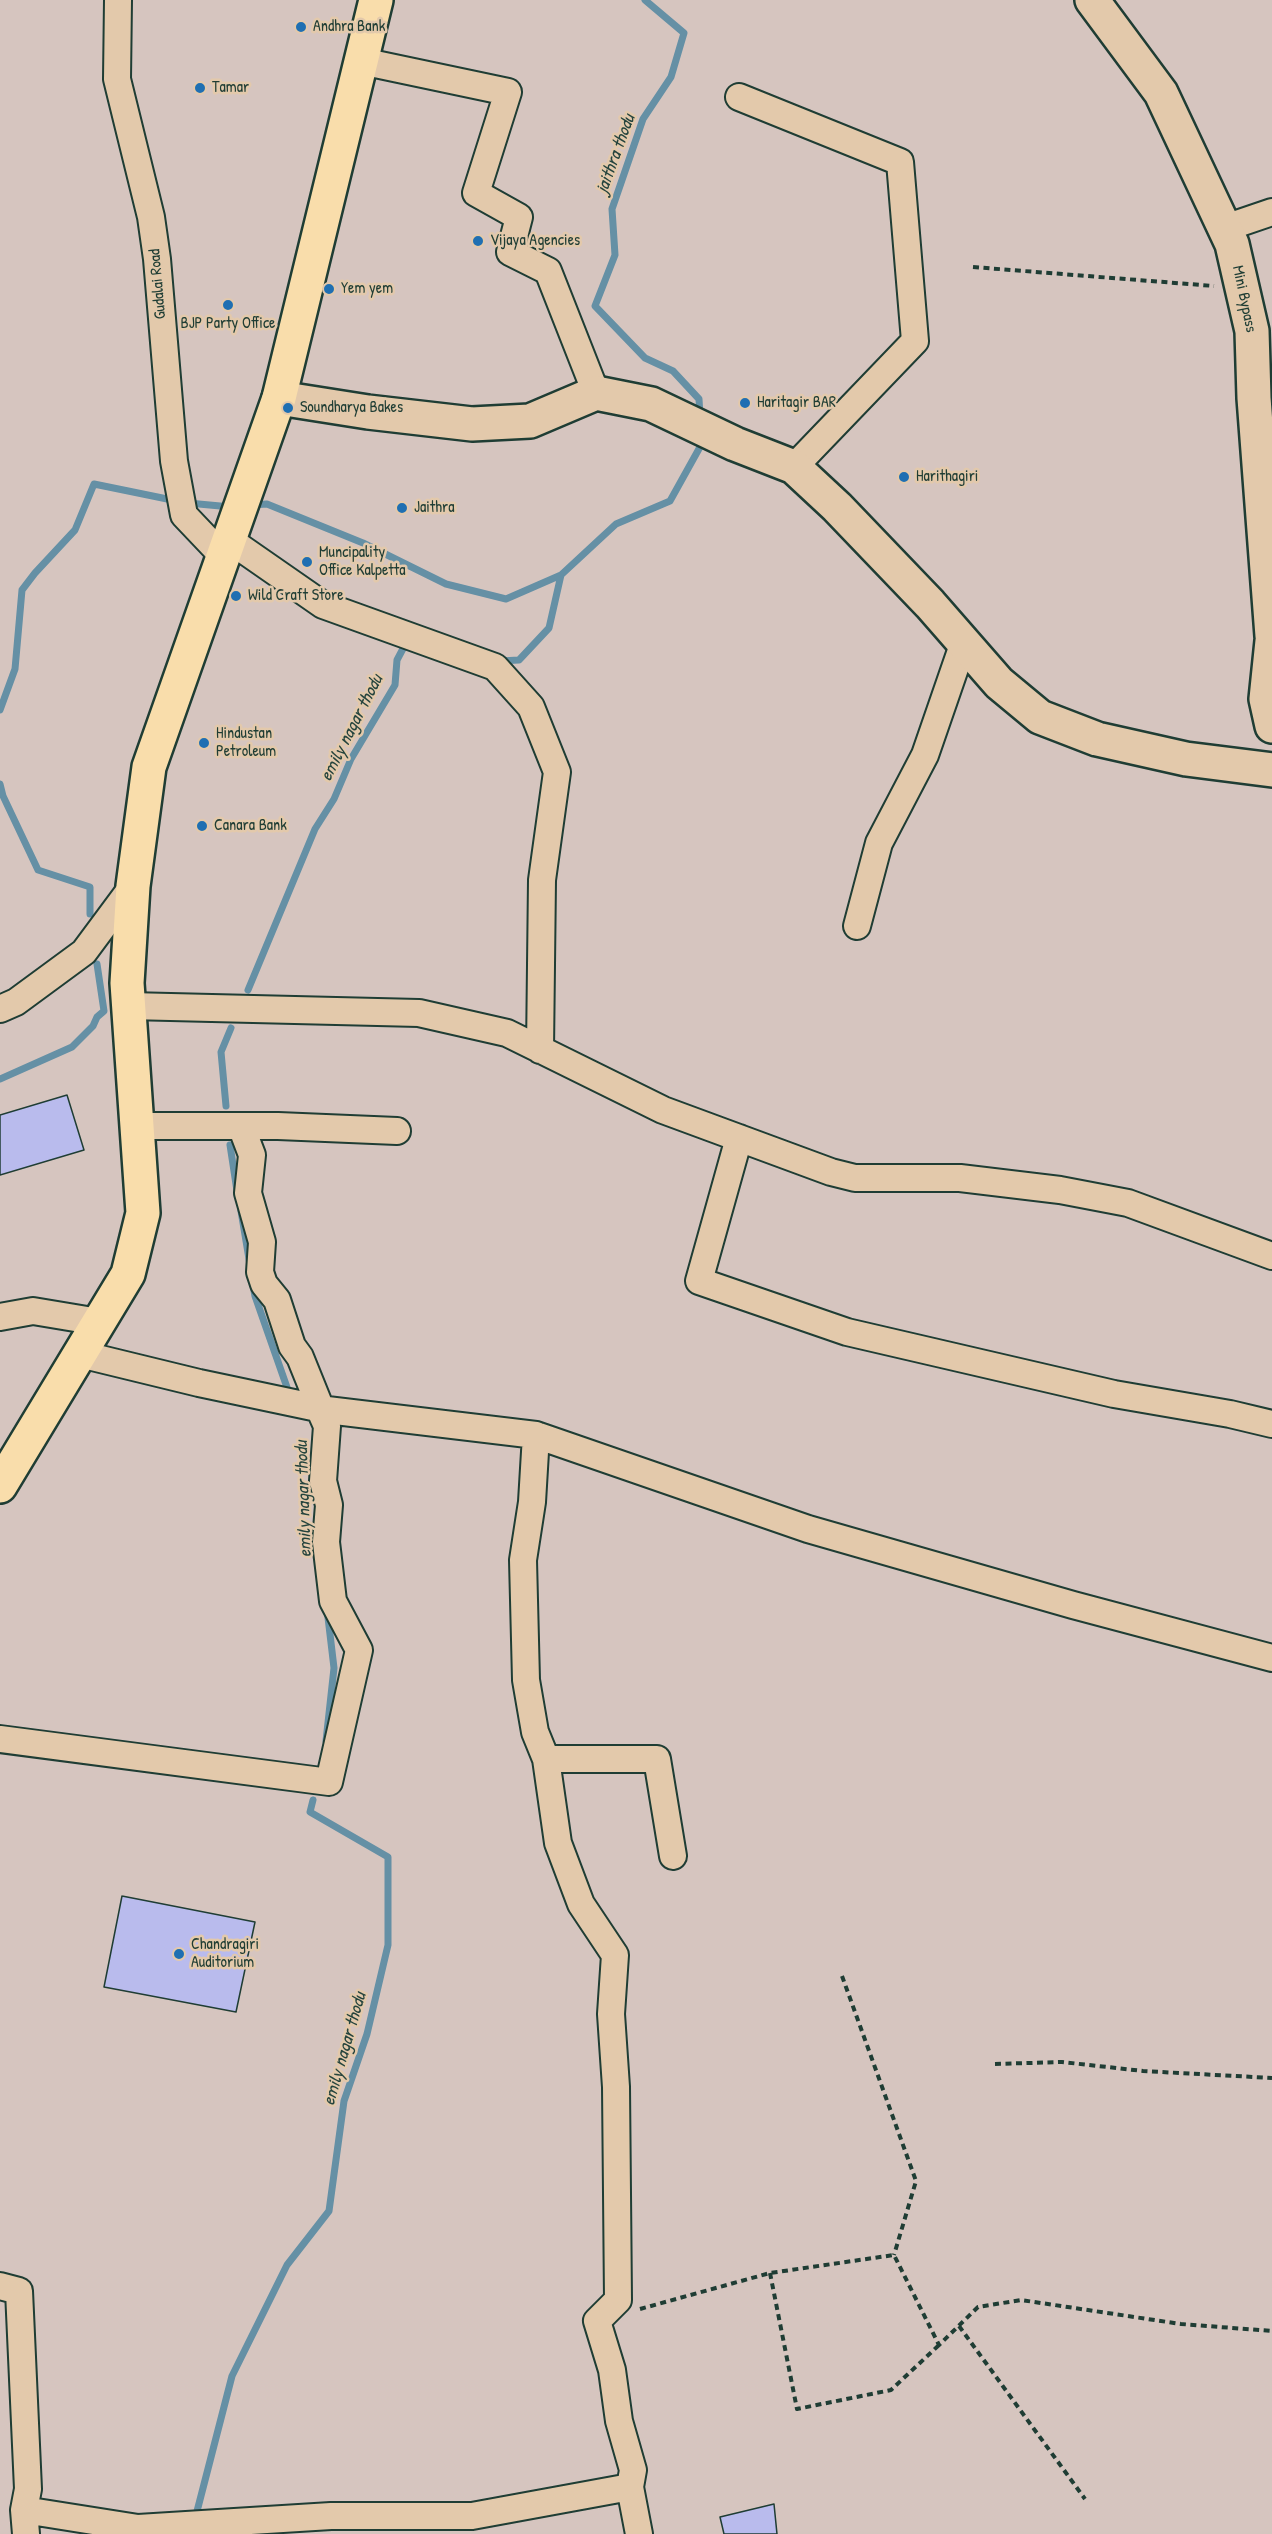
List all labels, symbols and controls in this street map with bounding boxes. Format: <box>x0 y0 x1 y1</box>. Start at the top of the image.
place label: Andhra Bank <box>313 17 385 37</box>
marker: Andhra Bank <box>294 20 308 34</box>
place label: Tamar <box>212 78 249 98</box>
marker: Tamar <box>193 81 207 95</box>
water label: jaithra thodu <box>592 112 640 196</box>
place label: Vijaya Agencies <box>490 231 580 251</box>
marker: Vijaya Agencies <box>471 234 485 248</box>
street label: Gudalai Road <box>145 248 171 320</box>
street label: Mini Bypass <box>1228 264 1260 334</box>
place label: Yem yem <box>341 279 393 299</box>
marker: Yem yem <box>322 282 336 296</box>
marker: BJP Party Office <box>221 298 235 312</box>
place label: BJP Party Office <box>181 314 275 334</box>
place label: Haritagir BAR <box>757 393 836 413</box>
marker: Haritagir BAR <box>738 396 752 410</box>
place label: Soundharya Bakes <box>300 398 403 418</box>
marker: Soundharya Bakes <box>281 401 295 415</box>
place label: Harithagiri <box>916 467 978 487</box>
marker: Harithagiri <box>897 470 911 484</box>
place label: Jaithra <box>414 498 454 518</box>
marker: Jaithra <box>395 501 409 515</box>
place label: Muncipality Office Kalpetta <box>319 543 406 581</box>
marker: Muncipality Office Kalpetta <box>300 555 314 569</box>
place label: Wild Craft Store <box>248 586 344 606</box>
marker: Wild Craft Store <box>229 589 243 603</box>
water label: emily nagar thodu <box>316 671 388 785</box>
place label: Hindustan Petroleum <box>216 724 276 762</box>
marker: Hindustan Petroleum <box>197 736 211 750</box>
place label: Canara Bank <box>214 816 287 836</box>
marker: Canara Bank <box>195 819 209 833</box>
water label: emily nagar thodu <box>291 1440 317 1558</box>
place label: Chandragiri Auditorium <box>191 1935 259 1973</box>
marker: Chandragiri Auditorium <box>172 1947 186 1961</box>
water label: emily nagar thodu <box>319 1990 371 2108</box>

